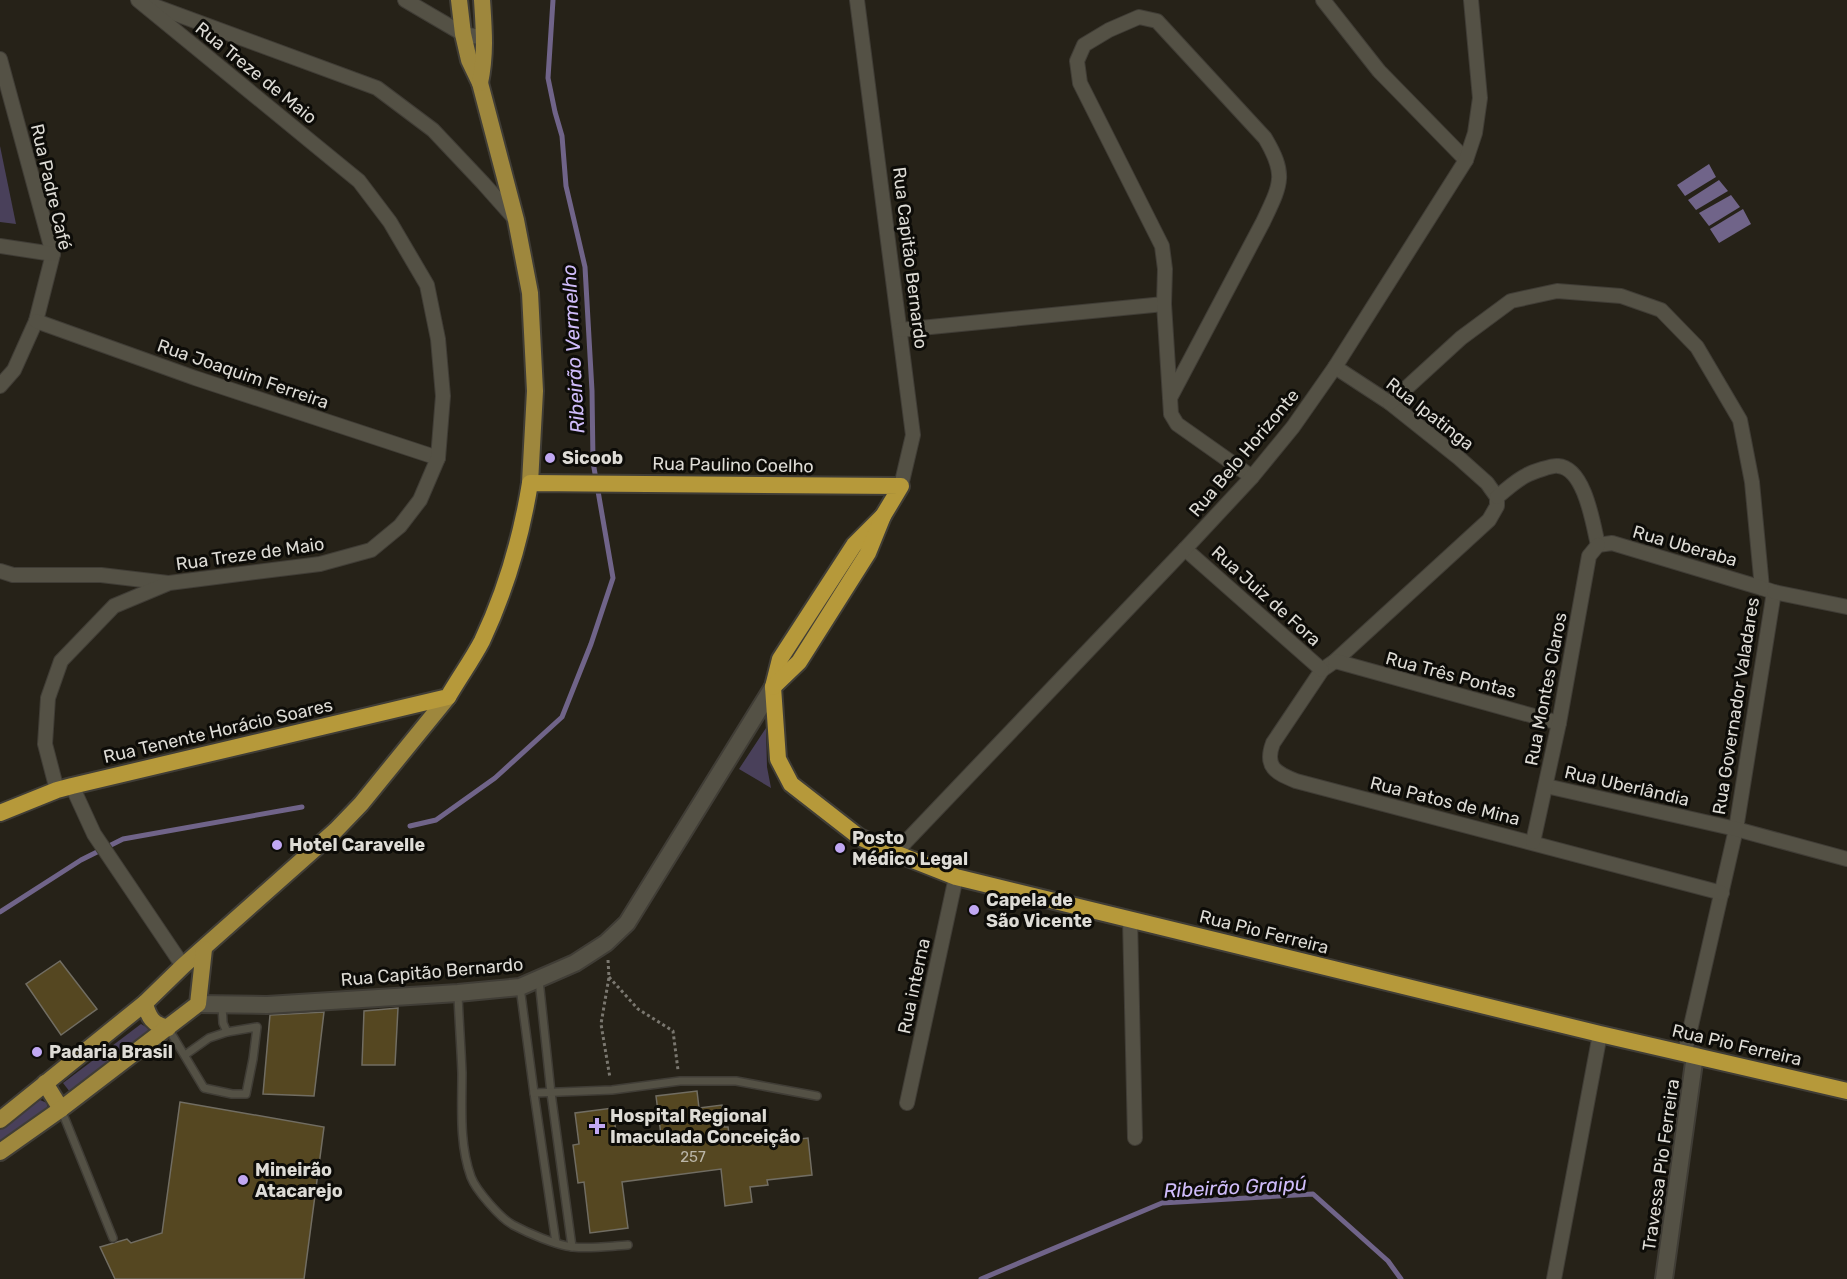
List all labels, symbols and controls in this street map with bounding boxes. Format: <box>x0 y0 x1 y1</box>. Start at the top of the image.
street label: Rua Treze de Maio <box>191 17 321 129</box>
street label: Rua Padre Café <box>26 122 76 252</box>
street label: Rua Capitão Bernardo <box>888 166 932 350</box>
water label: Ribeirão Vermelho <box>557 264 589 434</box>
street label: Rua Joaquim Ferreira <box>154 334 332 414</box>
street label: Rua Ipatinga <box>1382 373 1478 455</box>
street label: Rua Belo Horizonte <box>1184 385 1304 521</box>
place label: Sicoob <box>562 447 623 469</box>
marker: Sicoob <box>543 451 557 465</box>
street label: Rua Paulino Coelho <box>652 453 814 477</box>
street label: Rua Uberaba <box>1630 521 1740 571</box>
street label: Rua Treze de Maio <box>174 533 326 575</box>
street label: Rua Juiz de Fora <box>1207 541 1325 651</box>
street label: Rua Governador Valadares <box>1708 596 1764 816</box>
street label: Rua Montes Claros <box>1520 611 1572 767</box>
street label: Rua Três Pontas <box>1383 647 1519 703</box>
street label: Rua Tenente Horácio Soares <box>101 694 335 768</box>
street label: Rua Uberlândia <box>1562 761 1692 811</box>
street label: Rua Patos de Mina <box>1368 772 1522 830</box>
place label: Posto Médico Legal <box>852 827 968 870</box>
place label: Hotel Caravelle <box>289 834 425 856</box>
marker: Hotel Caravelle <box>270 838 284 852</box>
marker: Posto Médico Legal <box>833 841 847 855</box>
place label: Capela de São Vicente <box>986 889 1093 932</box>
marker: Capela de São Vicente <box>967 903 981 917</box>
street label: Rua Pio Ferreira <box>1197 905 1331 959</box>
street label: Rua interna <box>893 936 935 1036</box>
street label: Rua Capitão Bernardo <box>340 953 524 991</box>
street label: Rua Pio Ferreira <box>1670 1019 1804 1071</box>
place label: Padaria Brasil <box>49 1041 173 1063</box>
marker: Padaria Brasil <box>30 1045 44 1059</box>
street label: Travessa Pio Ferreira <box>1638 1078 1684 1252</box>
place label: Hospital Regional Imaculada Conceição <box>610 1105 801 1148</box>
marker: Hospital Regional Imaculada Conceição <box>588 1117 606 1135</box>
house number: 257 <box>680 1148 706 1166</box>
place label: Mineirão Atacarejo <box>255 1159 343 1202</box>
water label: Ribeirão Graipú <box>1163 1171 1307 1203</box>
marker: Mineirão Atacarejo <box>236 1173 250 1187</box>

